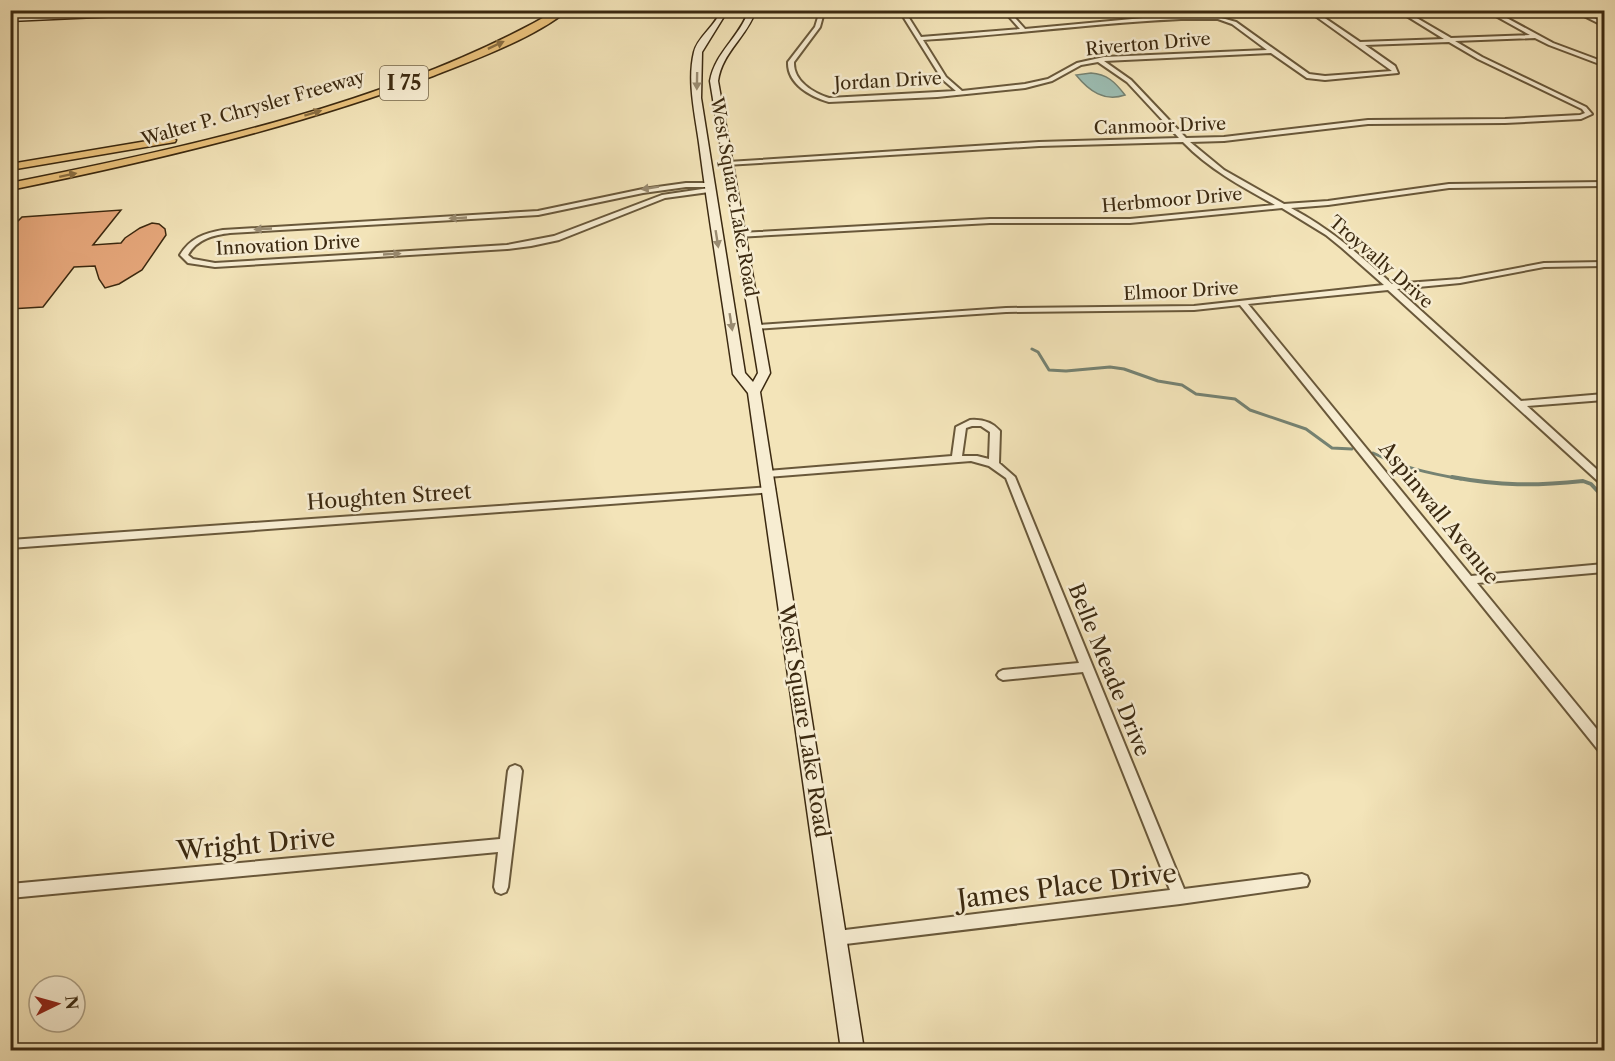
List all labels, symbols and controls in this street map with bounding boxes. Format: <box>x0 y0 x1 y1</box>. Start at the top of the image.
street label: Riverton Drive <box>1084 28 1212 60</box>
one-way arrow <box>487 41 504 50</box>
street label: Walter P. Chrysler Freeway <box>138 65 368 151</box>
road number: I 75 <box>380 66 428 100</box>
street label: Jordan Drive <box>831 67 942 95</box>
one-way arrow <box>693 71 702 90</box>
street label: West Square Lake Road <box>705 95 762 298</box>
one-way arrow <box>304 107 322 117</box>
street label: Canmoor Drive <box>1094 113 1226 139</box>
one-way arrow <box>59 170 78 179</box>
street label: Herbmoor Drive <box>1101 183 1243 217</box>
one-way arrow <box>640 184 659 193</box>
street label: Troyvally Drive <box>1325 211 1437 313</box>
one-way arrow <box>449 213 468 222</box>
one-way arrow <box>254 224 273 233</box>
street label: Innovation Drive <box>215 230 361 260</box>
one-way arrow <box>713 230 722 249</box>
one-way arrow <box>383 250 402 259</box>
street label: Elmoor Drive <box>1123 277 1239 305</box>
one-way arrow <box>726 312 735 331</box>
street label: Aspinwall Avenue <box>1374 436 1505 589</box>
street label: Houghten Street <box>306 478 473 515</box>
street label: Belle Meade Drive <box>1063 580 1156 760</box>
street label: West Square Lake Road <box>774 602 835 839</box>
street label: Wright Drive <box>174 821 337 867</box>
street label: James Place Drive <box>951 857 1179 916</box>
north arrow <box>27 974 87 1034</box>
text: N <box>61 995 83 1011</box>

